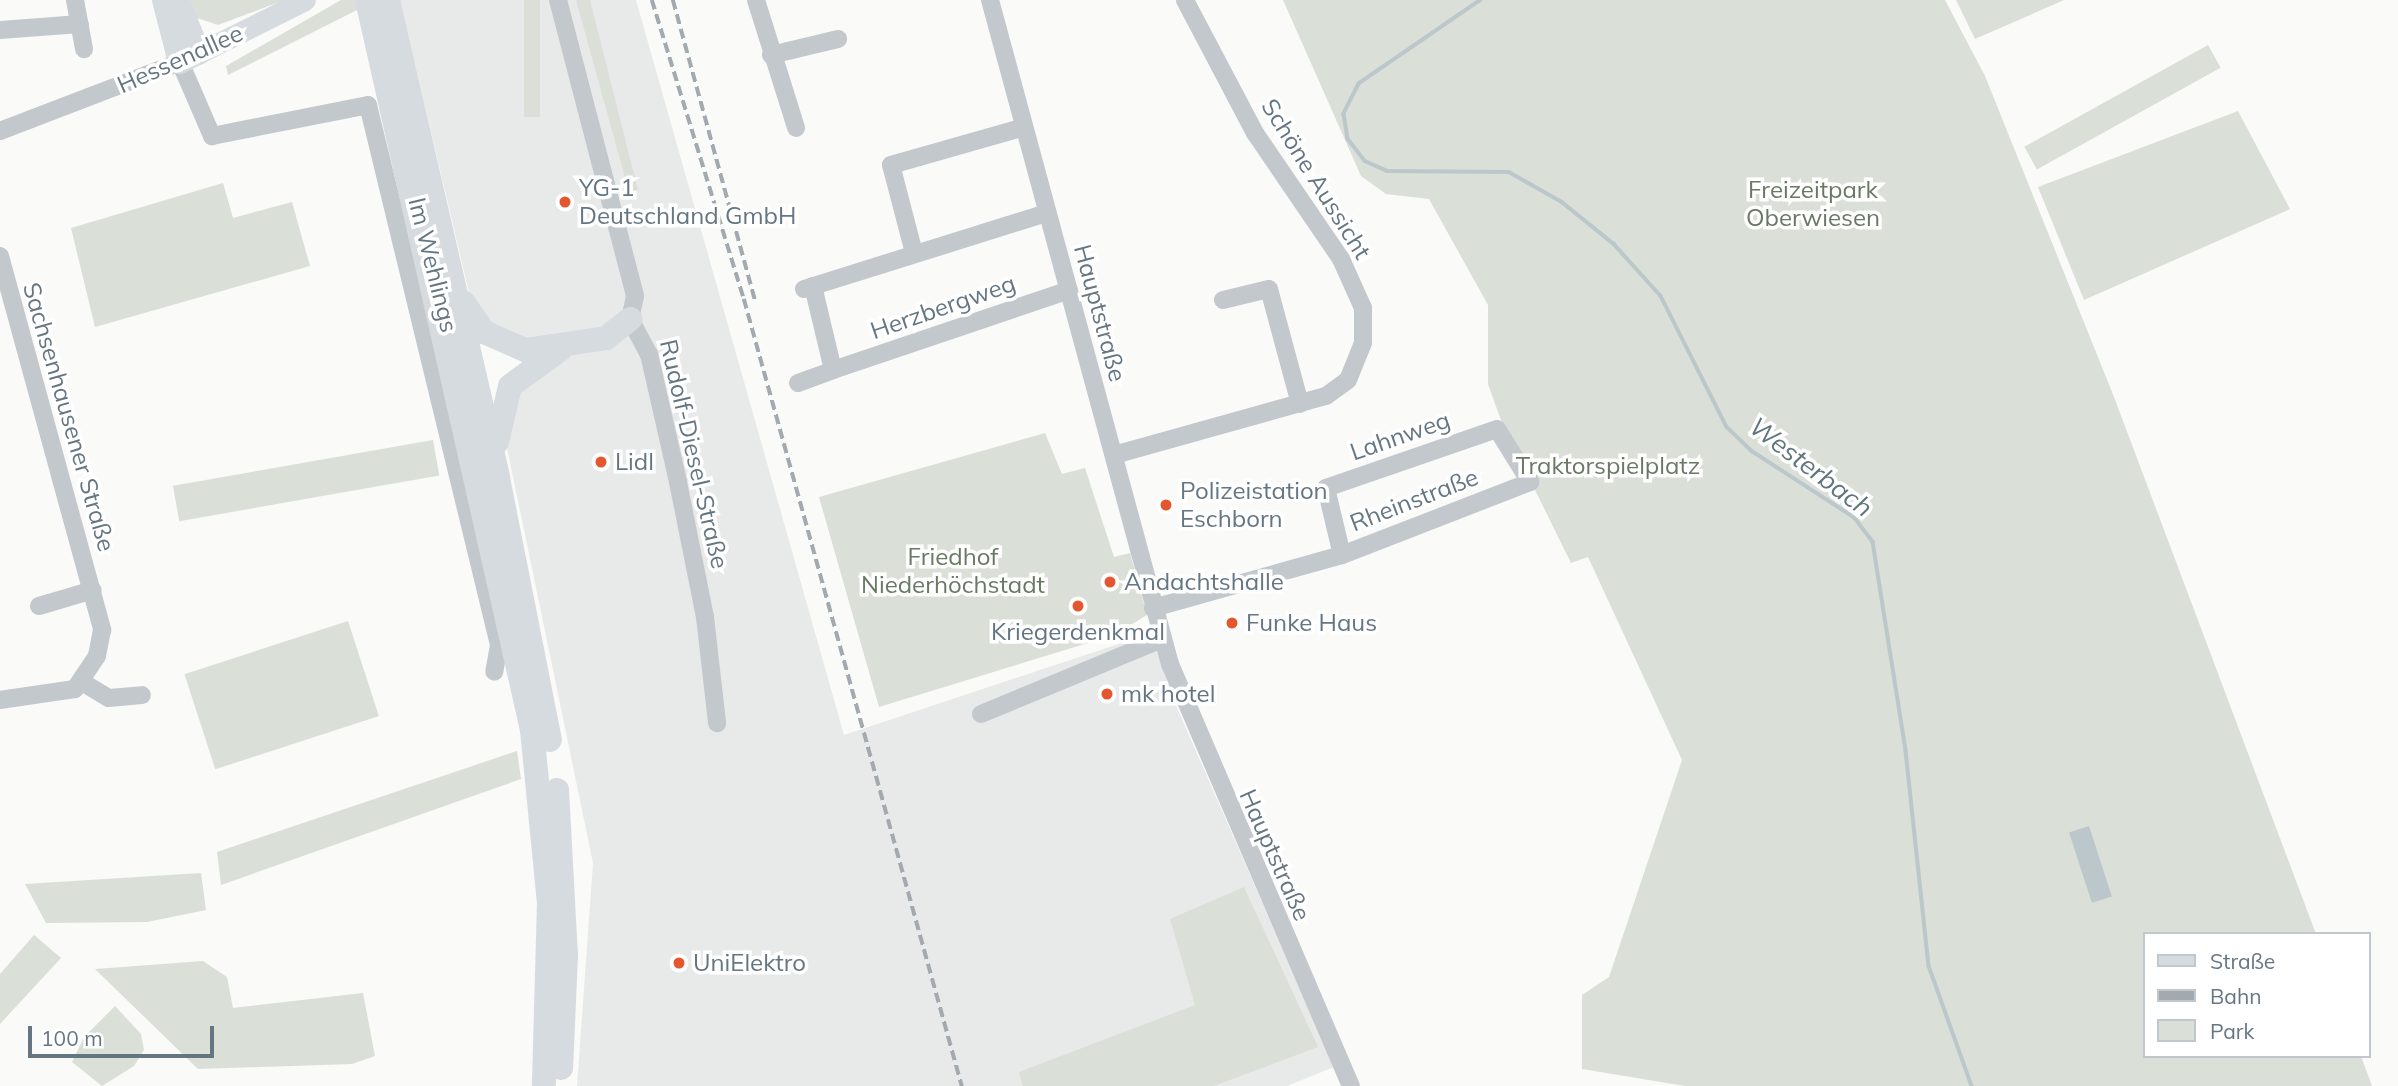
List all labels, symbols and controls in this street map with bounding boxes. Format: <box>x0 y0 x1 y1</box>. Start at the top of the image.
street label: Hessenallee <box>113 19 247 99</box>
street label: Schöne Aussicht <box>1255 94 1377 264</box>
place label: YG-1 Deutschland GmbH <box>579 174 796 230</box>
park label: Freizeitpark Oberwiesen <box>1746 176 1880 232</box>
marker: YG-1 Deutschland GmbH <box>557 194 573 210</box>
street label: Im Wehlings <box>402 195 464 335</box>
street label: Hauptstraße <box>1068 241 1132 385</box>
street label: Herzbergweg <box>867 269 1019 345</box>
street label: Sachsenhausener Straße <box>17 279 121 555</box>
street label: Rudolf-Diesel-Straße <box>654 337 734 571</box>
street label: Lahnweg <box>1346 406 1454 466</box>
water label: Westerbach <box>1743 411 1879 523</box>
place label: Lidl <box>615 448 654 476</box>
park label: Traktorspielplatz <box>1516 452 1700 480</box>
marker: Lidl <box>593 454 609 470</box>
street label: Rheinstraße <box>1346 462 1482 538</box>
place label: Polizeistation Eschborn <box>1180 477 1328 533</box>
marker: Polizeistation Eschborn <box>1158 497 1174 513</box>
park label: Friedhof Niederhöchstadt <box>861 543 1045 599</box>
place label: Andachtshalle <box>1124 568 1284 596</box>
marker: Andachtshalle <box>1102 574 1118 590</box>
marker: Kriegerdenkmal <box>1070 598 1086 614</box>
place label: Funke Haus <box>1246 609 1377 637</box>
marker: Funke Haus <box>1224 615 1240 631</box>
place label: Kriegerdenkmal <box>991 618 1165 646</box>
place label: mk hotel <box>1121 680 1215 708</box>
marker: mk hotel <box>1099 686 1115 702</box>
street label: Hauptstraße <box>1233 785 1317 925</box>
legend <box>2142 932 2370 1058</box>
text: Straße <box>2210 948 2275 974</box>
place label: UniElektro <box>693 949 806 977</box>
marker: UniElektro <box>671 955 687 971</box>
text: Bahn <box>2210 983 2262 1009</box>
scale bar <box>32 1012 217 1056</box>
text: Park <box>2210 1018 2254 1044</box>
text: 100 m <box>41 1025 103 1051</box>

